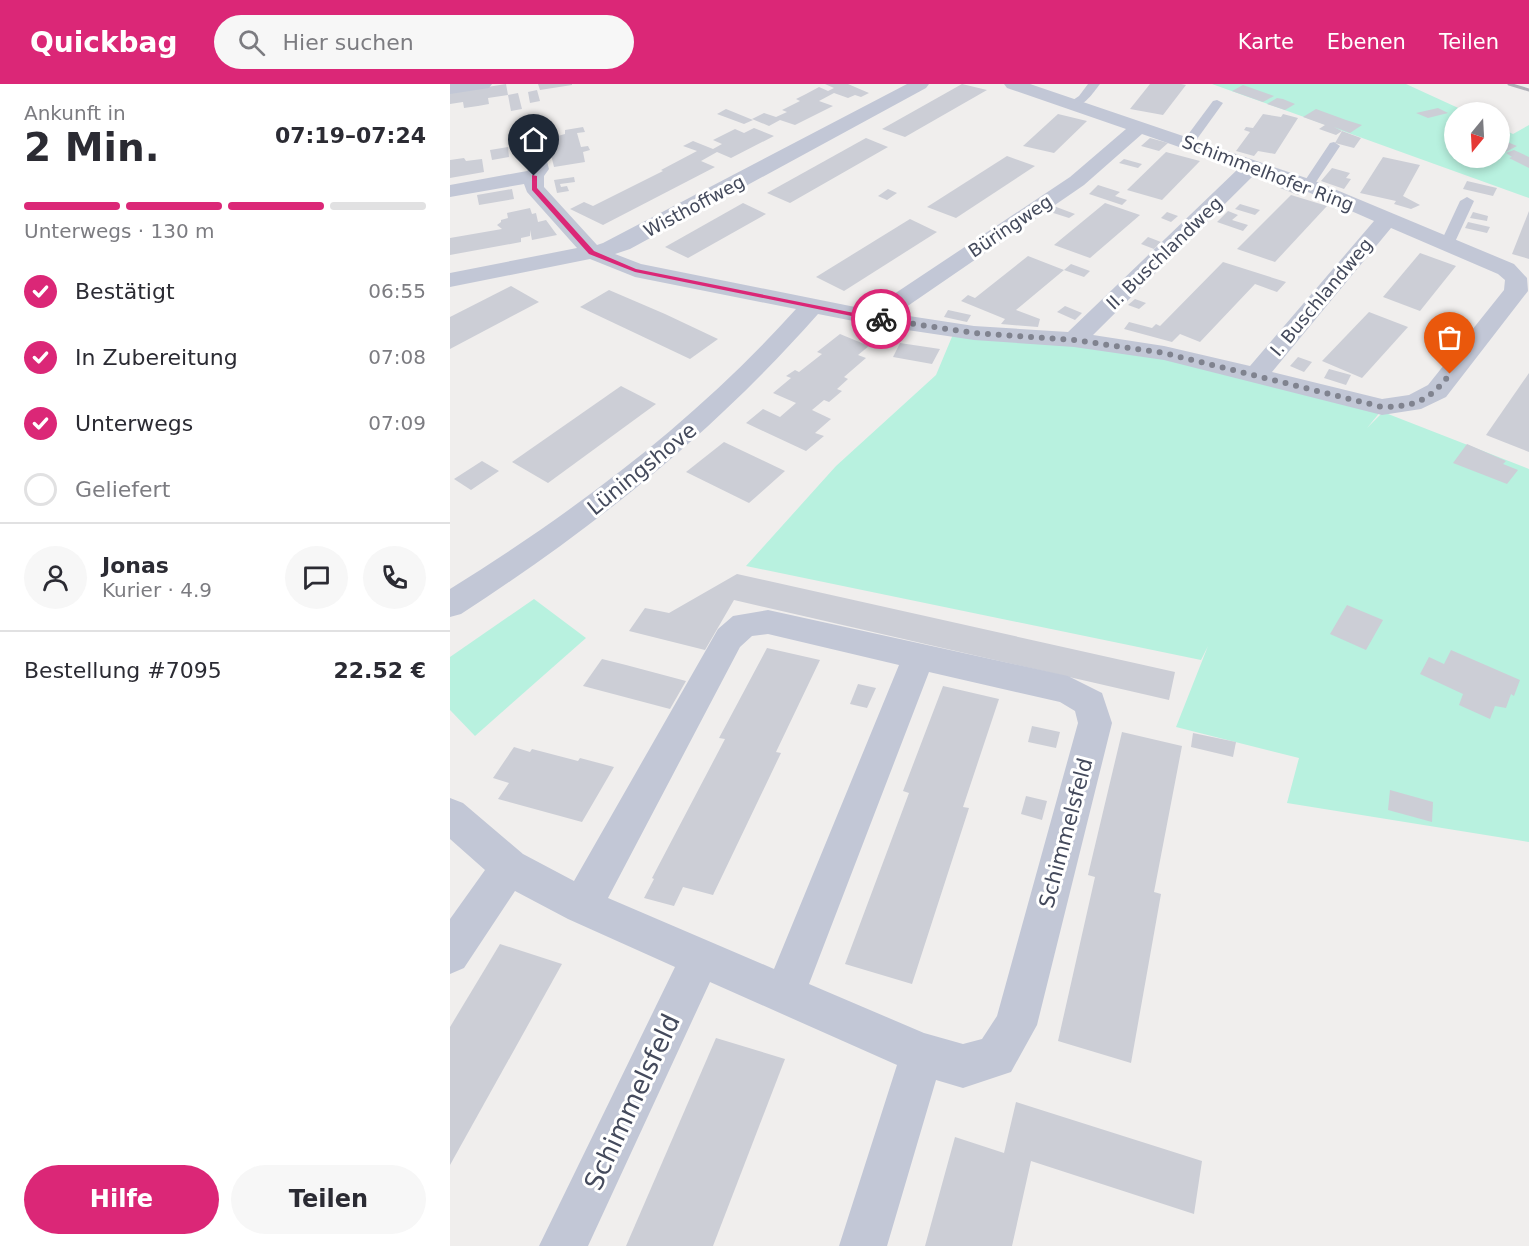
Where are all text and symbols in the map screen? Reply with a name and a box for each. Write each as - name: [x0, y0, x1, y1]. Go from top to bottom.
- search box: [214, 15, 634, 69]
- text: Quickbag: [30, 26, 178, 59]
- icon: search: [235, 26, 268, 59]
- text: Hier suchen: [283, 30, 414, 55]
- text: Karte: [1238, 30, 1294, 54]
- text: Ebenen: [1327, 30, 1406, 54]
- text: Teilen: [1439, 30, 1499, 54]
- text: Ankunft in: [24, 101, 126, 125]
- north arrow: [1444, 102, 1510, 168]
- map controls: [1444, 102, 1510, 168]
- pin: [508, 114, 559, 176]
- text: 07:19–07:24: [275, 123, 426, 148]
- icon: home: [517, 123, 550, 156]
- text: 2 Min.: [24, 125, 159, 170]
- street label: Schimmelhofer Ring: [1179, 131, 1357, 215]
- street label: Wisthoffweg: [640, 171, 748, 241]
- street label: Büringweg: [964, 190, 1056, 262]
- street label: II. Buschlandweg: [1102, 192, 1226, 314]
- text: Unterwegs · 130 m: [24, 219, 215, 243]
- street label: I. Buschlandweg: [1266, 234, 1376, 360]
- icon: check: [24, 275, 57, 308]
- text: Bestätigt: [75, 279, 175, 304]
- text: 06:55: [368, 279, 426, 303]
- courier: [851, 289, 911, 349]
- icon: bike: [865, 303, 898, 336]
- pin: [1424, 312, 1475, 374]
- icon: bag: [1433, 321, 1466, 354]
- icon: check: [24, 341, 57, 374]
- text: In Zubereitung: [75, 345, 238, 370]
- text: 07:08: [368, 345, 426, 369]
- icon: check: [24, 407, 57, 440]
- text: Unterwegs: [75, 411, 193, 436]
- text: 07:09: [368, 411, 426, 435]
- street label: Lüningshove: [583, 418, 701, 520]
- text: Geliefert: [75, 477, 170, 502]
- button: person: [24, 546, 87, 609]
- button: chat: [285, 546, 348, 609]
- button: phone: [363, 546, 426, 609]
- text: Jonas: [102, 553, 169, 578]
- text: Kurier · 4.9: [102, 578, 212, 602]
- text: Bestellung #7095: [24, 658, 222, 683]
- text: 22.52 €: [333, 658, 426, 683]
- street label: Schimmelsfeld: [1034, 755, 1098, 911]
- street label: Schimmelsfeld: [578, 1009, 686, 1195]
- button: Hilfe: [24, 1165, 219, 1234]
- button: Teilen: [231, 1165, 426, 1234]

